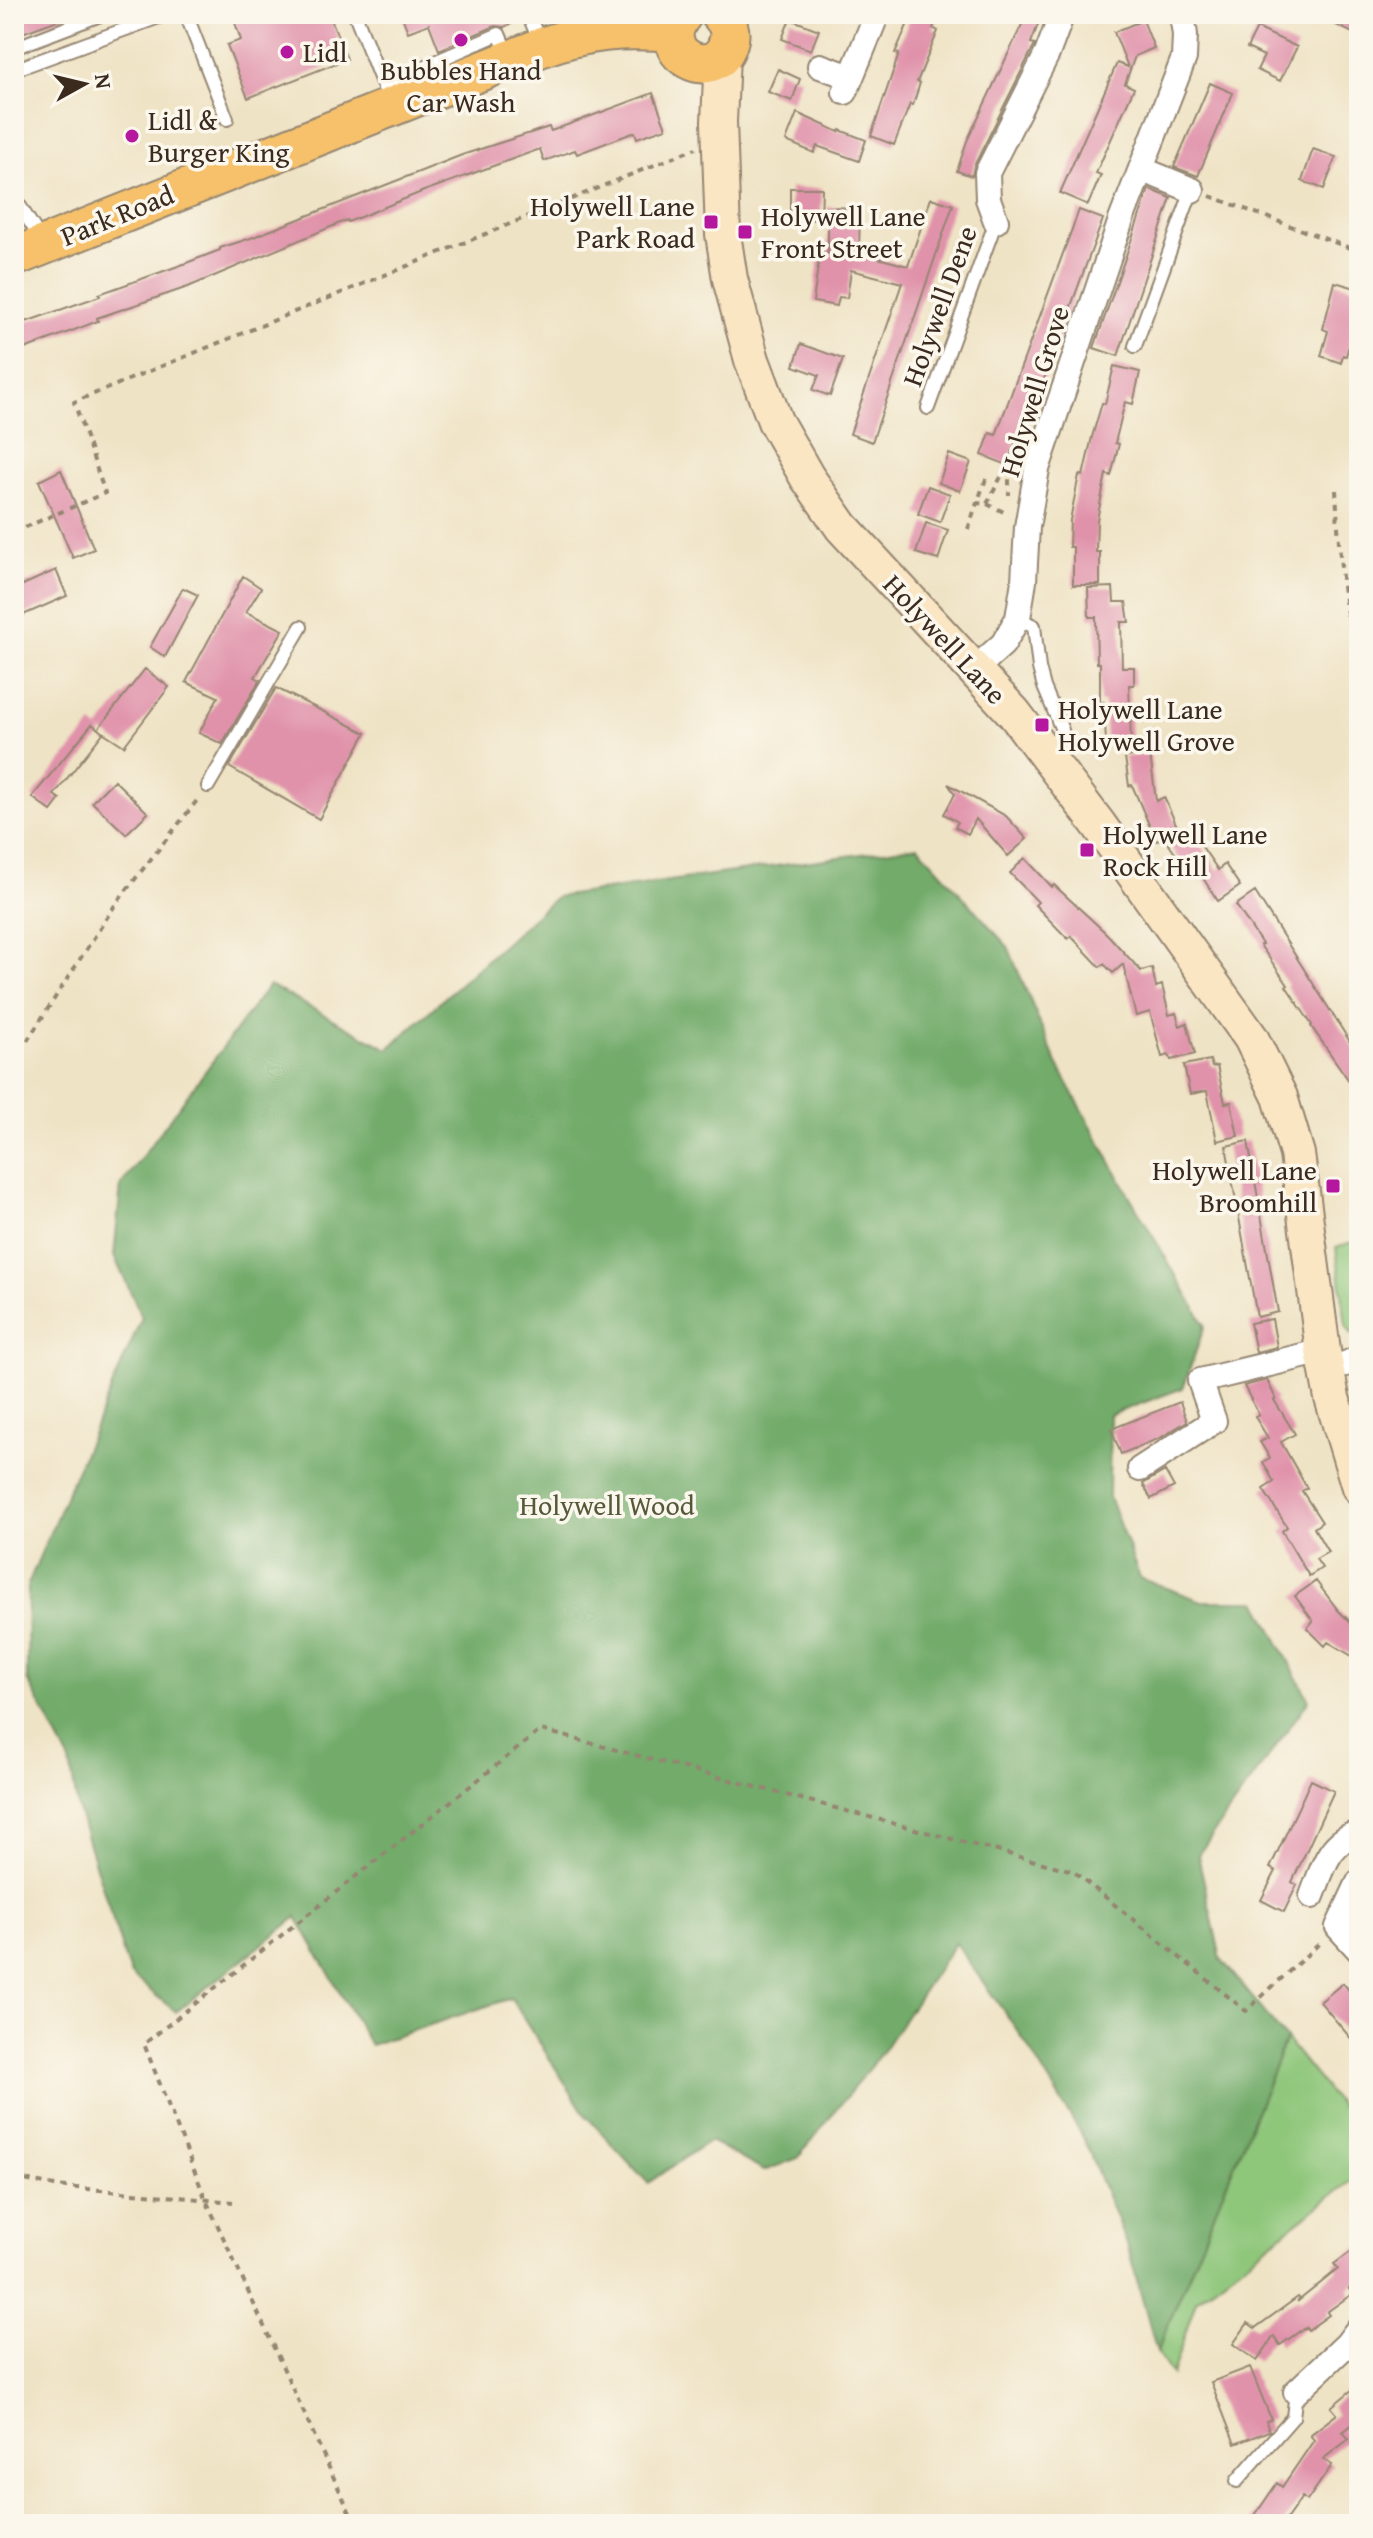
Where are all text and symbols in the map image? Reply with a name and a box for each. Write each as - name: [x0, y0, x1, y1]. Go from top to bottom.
- place label: Lidl: [303, 31, 347, 72]
- marker: Bubbles Hand Car Wash: [452, 31, 470, 49]
- marker: Lidl: [278, 43, 296, 61]
- north arrow: [44, 44, 124, 124]
- place label: Bubbles Hand Car Wash: [381, 49, 541, 122]
- text: N: [87, 72, 121, 91]
- place label: Lidl & Burger King: [148, 99, 289, 172]
- marker: Lidl & Burger King: [123, 127, 141, 145]
- street label: Park Road: [54, 173, 180, 256]
- place label: Holywell Lane Park Road: [530, 185, 695, 258]
- place label: Holywell Lane Front Street: [761, 195, 926, 268]
- marker: Holywell Lane Park Road: [702, 213, 720, 231]
- street label: Holywell Dene: [891, 220, 987, 392]
- marker: Holywell Lane Front Street: [736, 223, 754, 241]
- street label: Holywell Grove: [988, 300, 1079, 481]
- street label: Holywell Lane: [874, 564, 1017, 713]
- place label: Holywell Lane Holywell Grove: [1058, 688, 1235, 761]
- marker: Holywell Lane Holywell Grove: [1033, 716, 1051, 734]
- place label: Holywell Lane Rock Hill: [1103, 813, 1268, 886]
- marker: Holywell Lane Rock Hill: [1078, 841, 1096, 859]
- place label: Holywell Lane Broomhill: [1152, 1149, 1317, 1222]
- marker: Holywell Lane Broomhill: [1324, 1177, 1342, 1195]
- park label: Holywell Wood: [519, 1484, 695, 1525]

